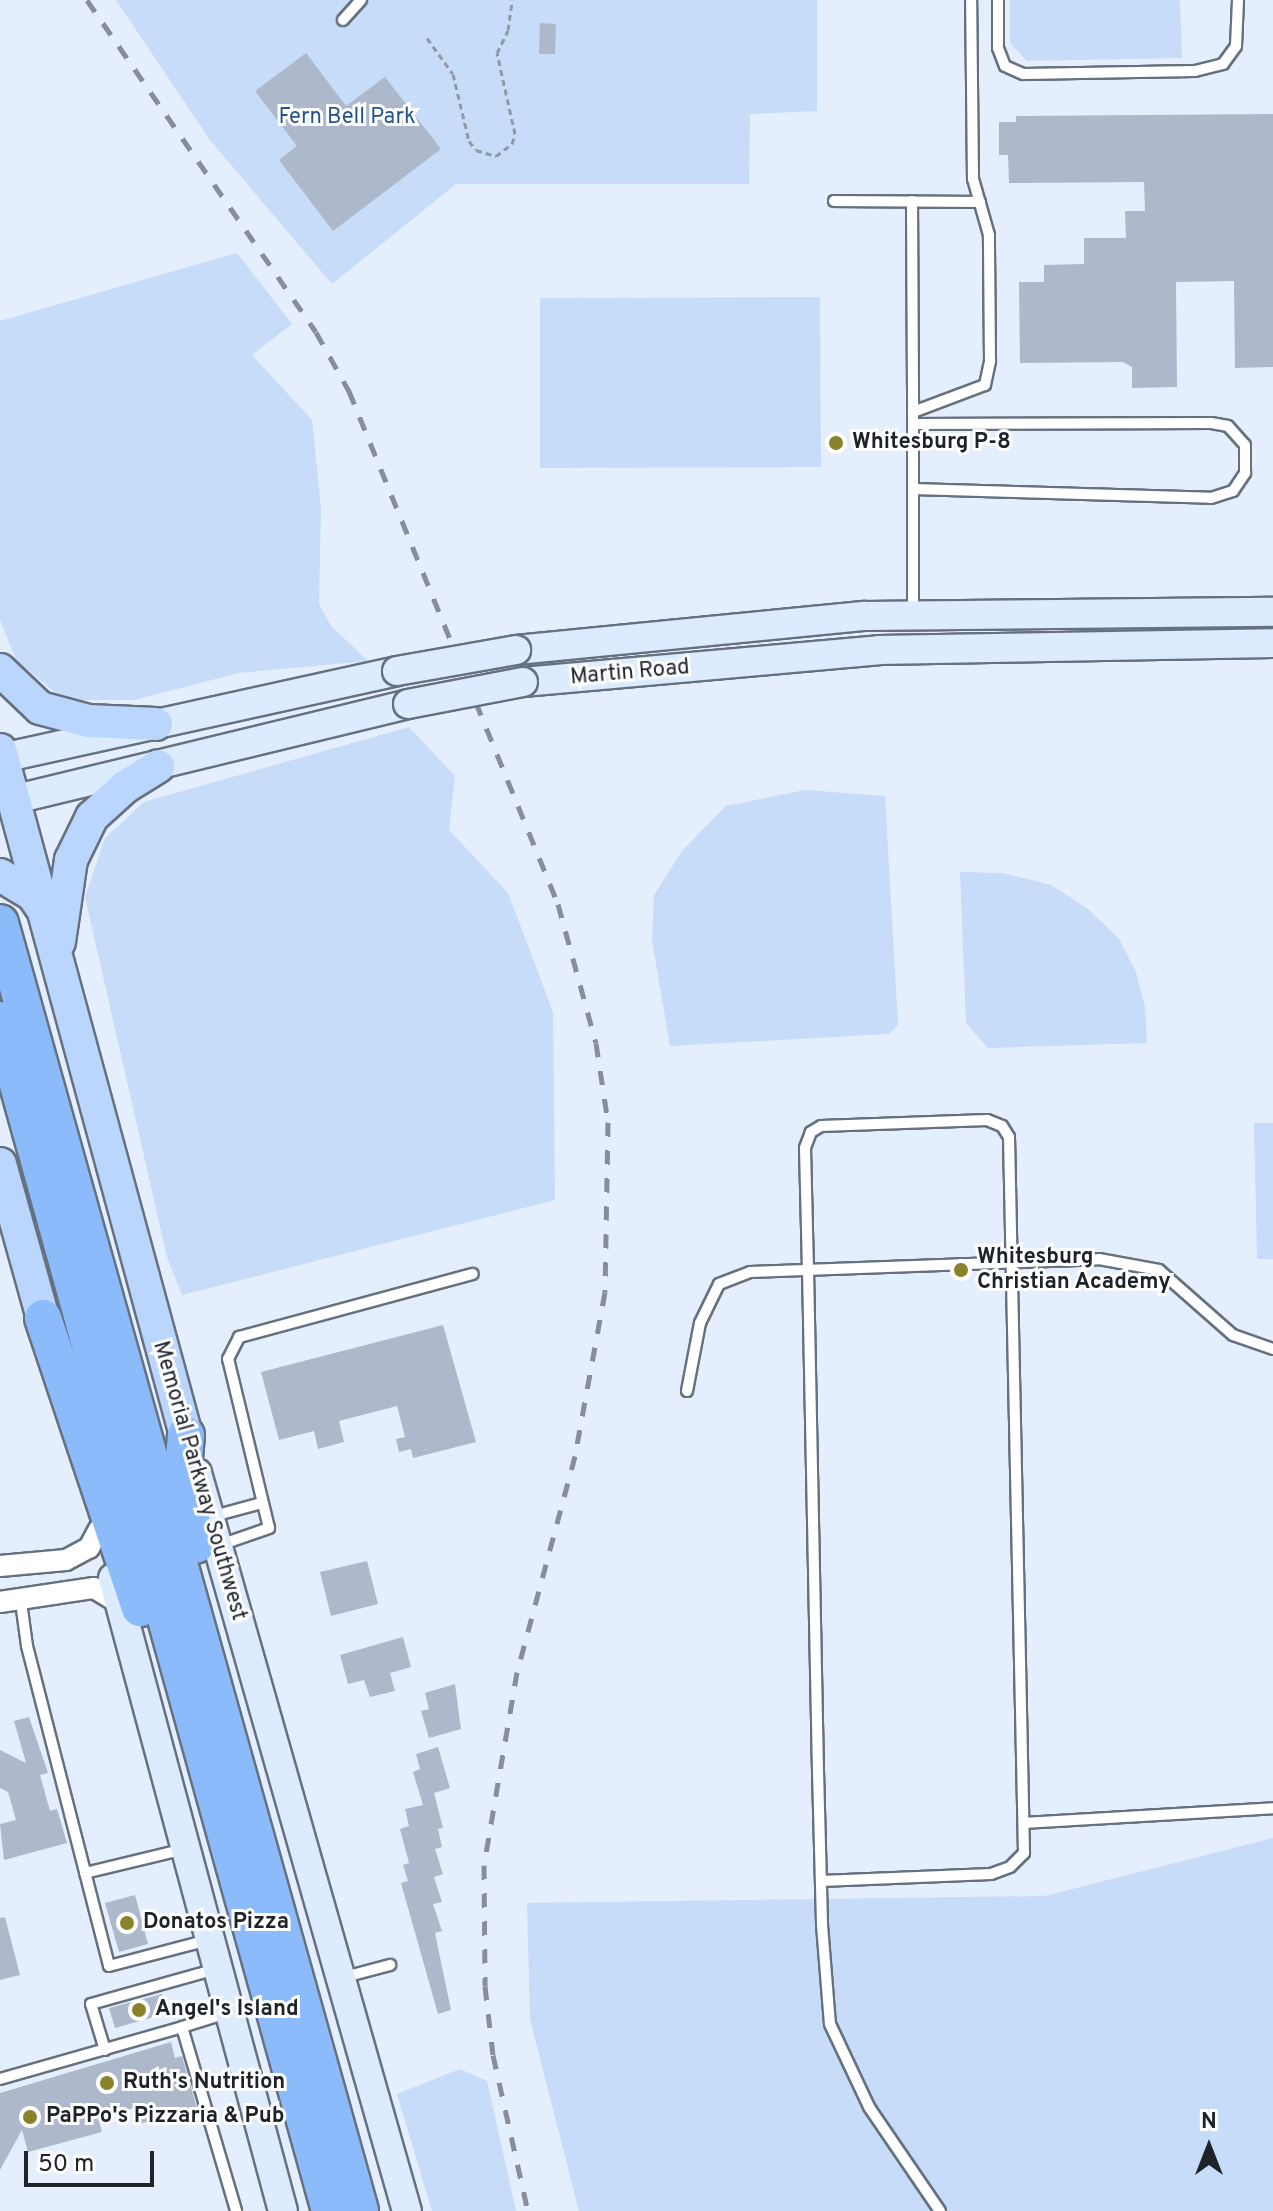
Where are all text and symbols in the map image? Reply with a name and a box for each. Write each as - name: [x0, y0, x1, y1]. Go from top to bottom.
- park label: Fern Bell Park: [278, 105, 416, 131]
- place label: Whitesburg P-8: [852, 430, 1011, 456]
- marker: Whitesburg P-8: [827, 434, 845, 452]
- street label: Martin Road: [569, 655, 691, 691]
- place label: Whitesburg Christian Academy: [977, 1244, 1172, 1296]
- marker: Whitesburg Christian Academy: [952, 1261, 970, 1279]
- street label: Memorial Parkway Southwest: [146, 1338, 252, 1624]
- place label: Donatos Pizza: [143, 1910, 289, 1936]
- marker: Donatos Pizza: [118, 1914, 136, 1932]
- place label: Angel's Island: [155, 1997, 299, 2023]
- marker: Angel's Island: [130, 2001, 148, 2019]
- place label: Ruth's Nutrition: [123, 2070, 285, 2096]
- marker: Ruth's Nutrition: [98, 2074, 116, 2092]
- place label: PaPPo's Pizzaria & Pub: [46, 2104, 284, 2130]
- north arrow: [1169, 2107, 1249, 2187]
- marker: PaPPo's Pizzaria & Pub: [21, 2108, 39, 2126]
- text: N: [1201, 2109, 1217, 2136]
- scale bar: [28, 2135, 158, 2185]
- text: 50 m: [38, 2150, 94, 2180]

